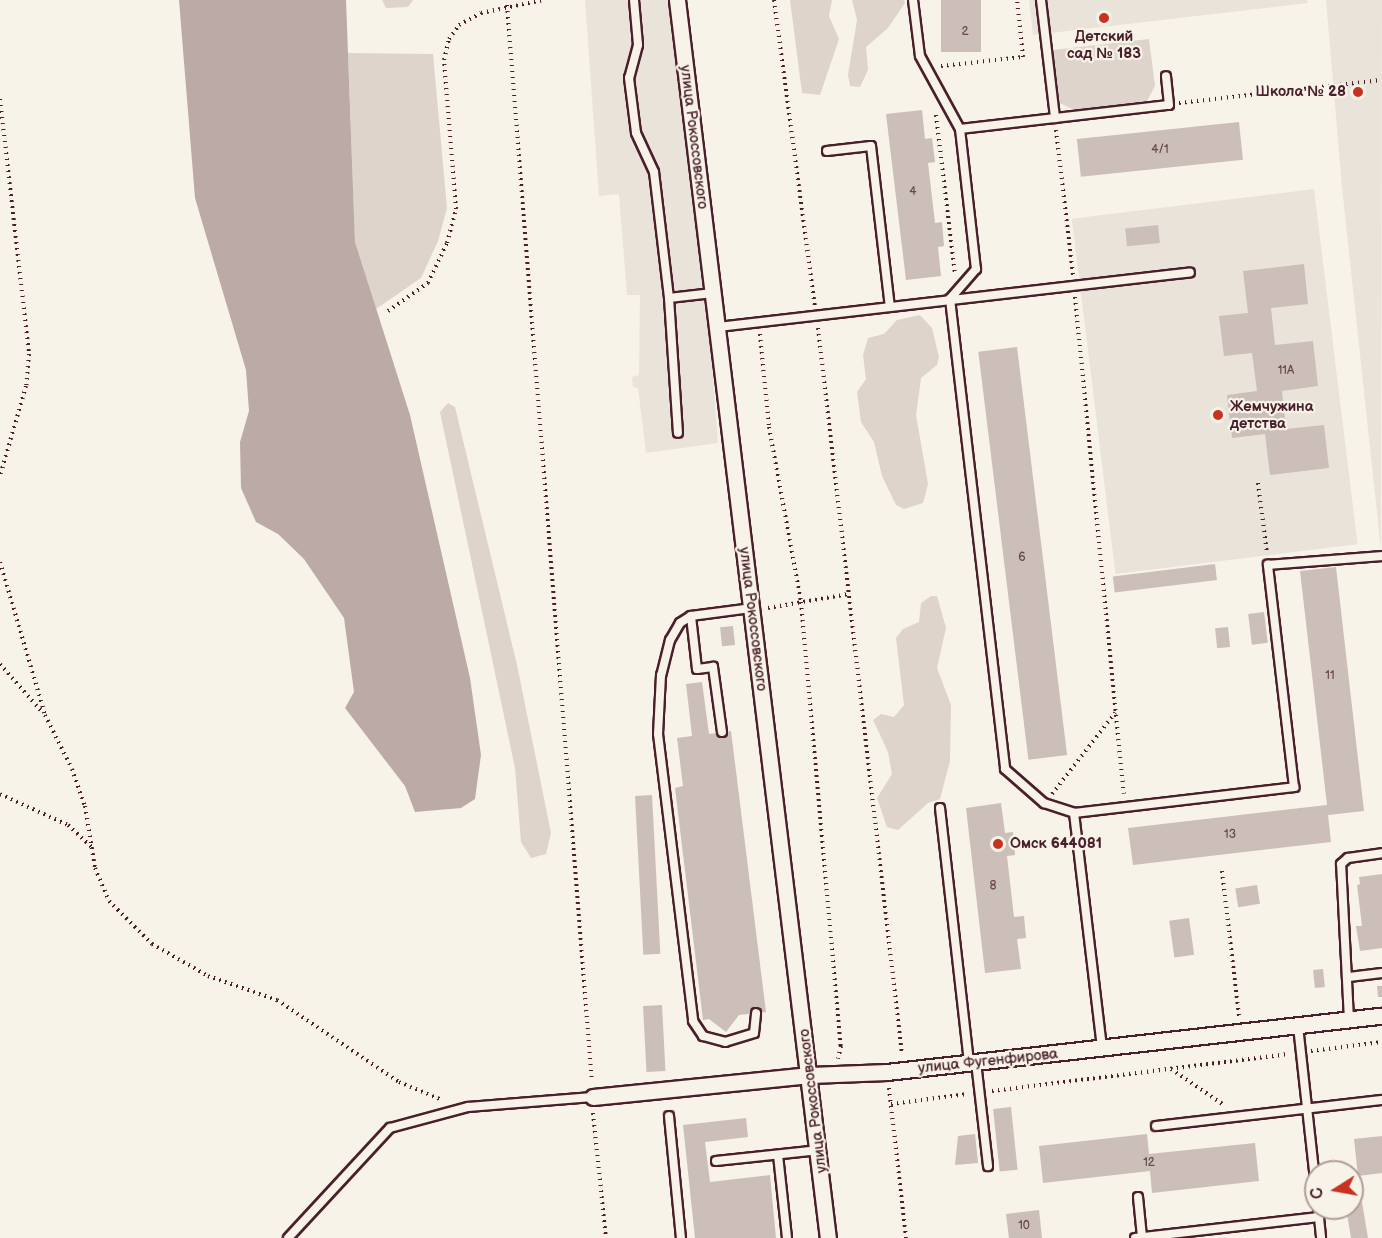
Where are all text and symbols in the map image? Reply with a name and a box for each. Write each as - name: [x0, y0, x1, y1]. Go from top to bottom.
- marker: Детский сад № 183: [1097, 11, 1111, 25]
- house number: 2: [961, 25, 969, 39]
- place label: Детский сад № 183: [1067, 27, 1141, 62]
- street label: улица Рокоссовского: [676, 64, 712, 210]
- place label: Школа № 28: [1255, 83, 1346, 101]
- marker: Школа № 28: [1351, 85, 1365, 99]
- house number: 4/1: [1151, 143, 1169, 157]
- house number: 4: [909, 185, 917, 199]
- house number: 11А: [1278, 364, 1294, 378]
- place label: Жемчужина детства: [1230, 397, 1313, 432]
- marker: Жемчужина детства: [1211, 408, 1225, 422]
- street label: улица Рокоссовского: [735, 546, 771, 692]
- house number: 6: [1018, 551, 1026, 565]
- house number: 11: [1325, 669, 1335, 683]
- house number: 13: [1224, 828, 1236, 842]
- place label: Омск 644081: [1010, 835, 1102, 853]
- marker: Омск 644081: [991, 837, 1005, 851]
- house number: 8: [990, 879, 996, 893]
- street label: улица Рокоссовского: [795, 1028, 831, 1174]
- street label: улица Фугенфирова: [917, 1045, 1059, 1077]
- house number: 12: [1143, 1156, 1155, 1170]
- north arrow: [1304, 1160, 1364, 1220]
- text: С: [1307, 1186, 1328, 1200]
- house number: 10: [1018, 1219, 1030, 1233]

